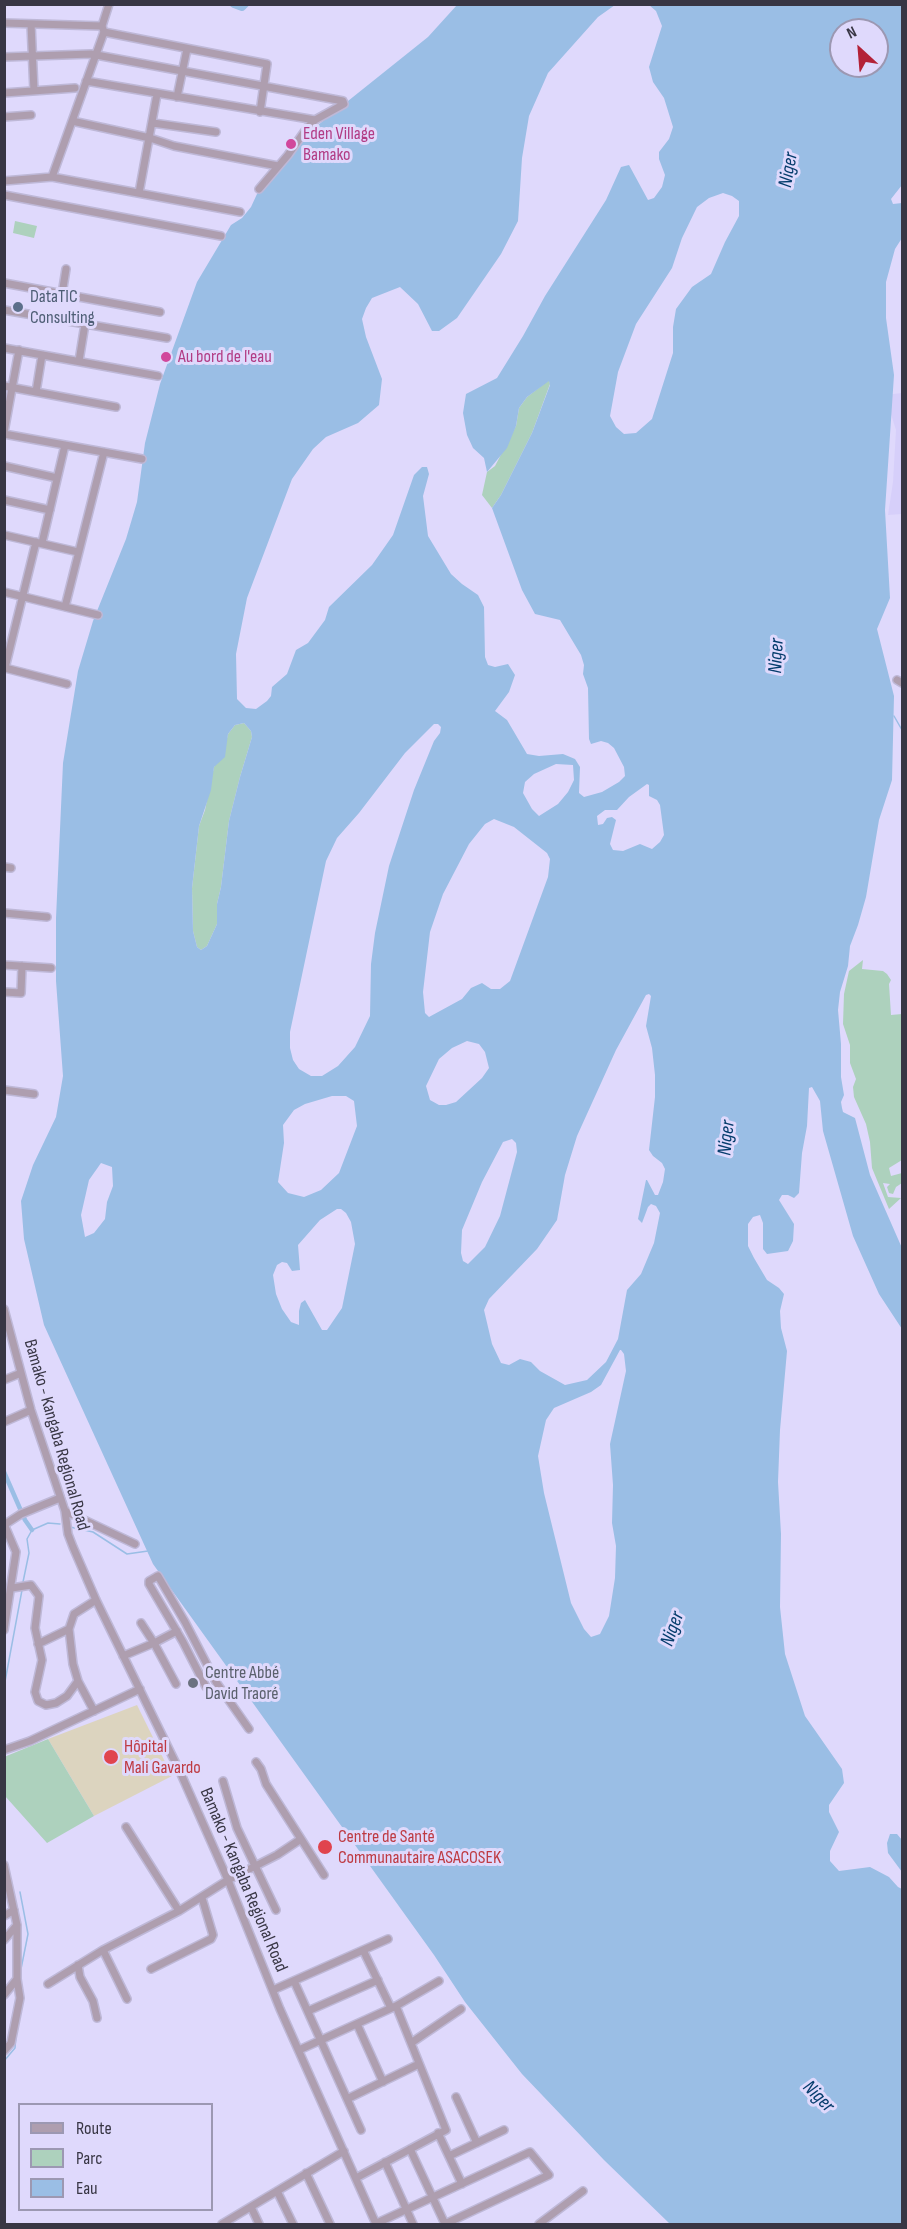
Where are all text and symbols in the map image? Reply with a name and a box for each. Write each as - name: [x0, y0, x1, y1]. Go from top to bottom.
- north arrow: [829, 18, 889, 78]
- text: N: [844, 23, 860, 44]
- place label: Eden Village Bamako: [303, 123, 375, 166]
- marker: Eden Village Bamako: [284, 137, 298, 151]
- water label: Niger: [774, 151, 804, 189]
- place label: DataTIC Consulting: [30, 286, 95, 328]
- marker: DataTIC Consulting: [11, 300, 25, 314]
- place label: Au bord de l'eau: [178, 346, 272, 368]
- marker: Au bord de l'eau: [159, 350, 173, 364]
- water label: Niger: [764, 638, 790, 674]
- water label: Niger: [713, 1119, 741, 1157]
- street label: Bamako - Kangaba Regional Road: [18, 1337, 94, 1533]
- water label: Niger: [656, 1608, 690, 1650]
- place label: Centre Abbé David Traoré: [205, 1662, 279, 1704]
- marker: Centre Abbé David Traoré: [186, 1676, 200, 1690]
- place label: Hôpital Mali Gavardo: [124, 1736, 201, 1778]
- marker: Hôpital Mali Gavardo: [102, 1748, 120, 1766]
- street label: Bamako - Kangaba Regional Road: [194, 1785, 292, 1975]
- place label: Centre de Santé Communautaire ASACOSEK: [338, 1826, 501, 1868]
- marker: Centre de Santé Communautaire ASACOSEK: [316, 1838, 334, 1856]
- water label: Niger: [797, 2076, 839, 2118]
- legend: [18, 2103, 213, 2211]
- text: Route: [76, 2118, 112, 2139]
- text: Parc: [76, 2148, 102, 2169]
- text: Eau: [76, 2178, 98, 2199]

